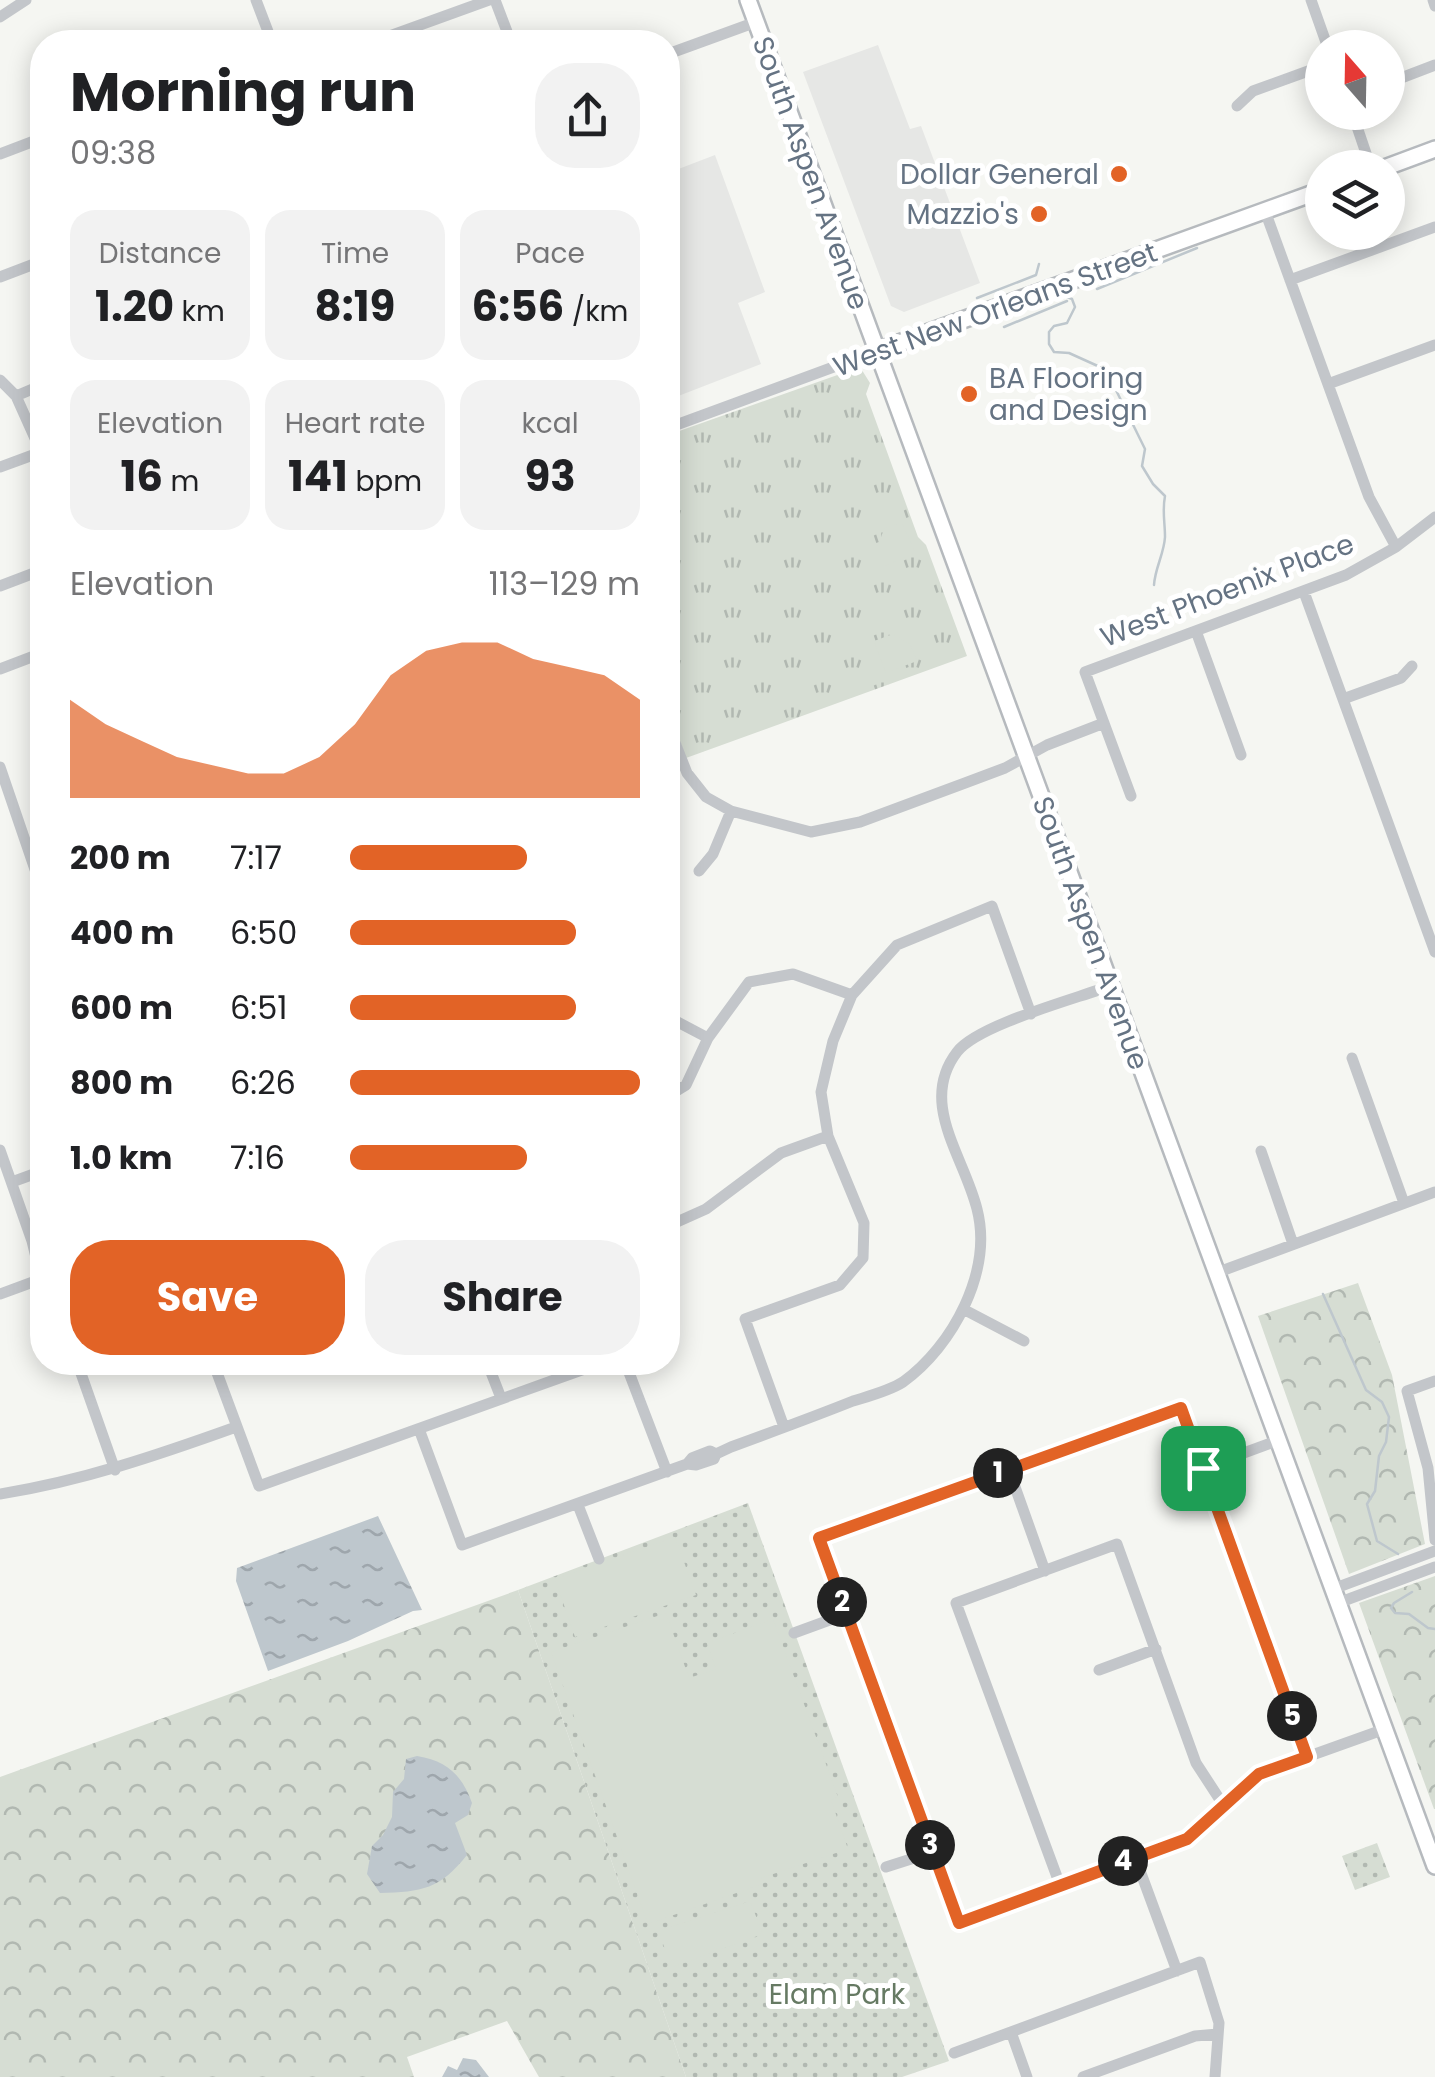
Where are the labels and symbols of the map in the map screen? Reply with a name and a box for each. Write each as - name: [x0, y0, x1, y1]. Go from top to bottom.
- north arrow: [1305, 30, 1405, 130]
- street label: South Aspen Avenue: [743, 31, 878, 315]
- place label: Dollar General: [900, 155, 1099, 194]
- marker: Dollar General: [1108, 163, 1130, 185]
- place label: Mazzio's: [907, 195, 1019, 234]
- marker: Mazzio's: [1028, 203, 1050, 225]
- street label: West New Orleans Street: [828, 233, 1163, 386]
- place label: BA Flooring and Design: [989, 359, 1148, 430]
- marker: BA Flooring and Design: [958, 383, 980, 405]
- street label: West Phoenix Place: [1095, 524, 1359, 657]
- street label: South Aspen Avenue: [1023, 791, 1158, 1075]
- pin: [1161, 1426, 1246, 1511]
- pin: 1: [973, 1448, 1023, 1498]
- pin: 2: [817, 1577, 867, 1627]
- pin: 5: [1267, 1691, 1317, 1741]
- pin: 3: [905, 1820, 955, 1870]
- pin: 4: [1098, 1836, 1148, 1886]
- park label: Elam Park: [769, 1975, 906, 2014]

